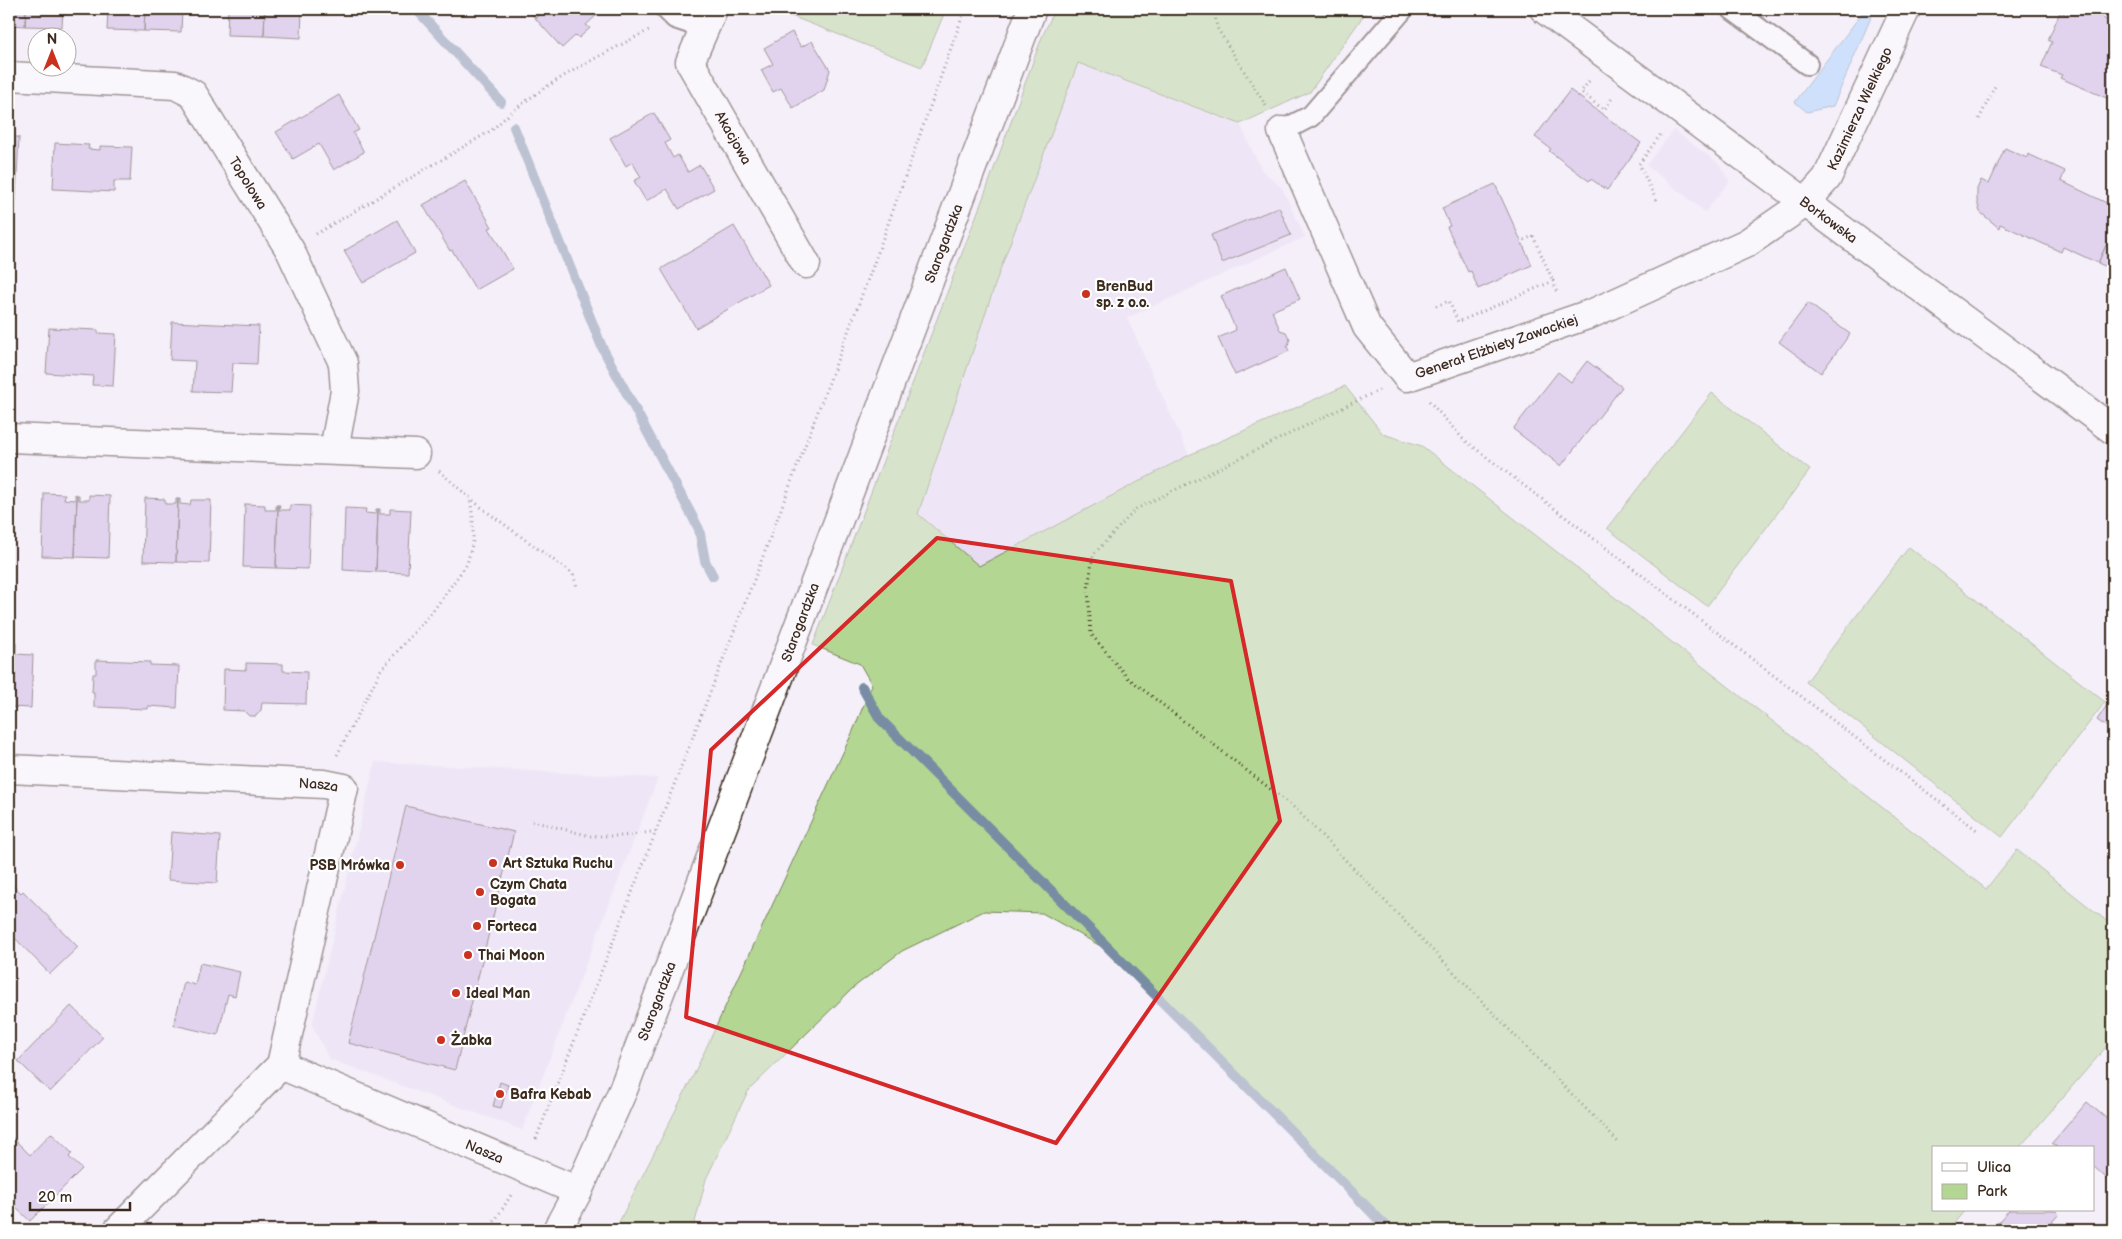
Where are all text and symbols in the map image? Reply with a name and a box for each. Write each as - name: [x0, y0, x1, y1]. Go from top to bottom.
- north arrow: [28, 28, 78, 78]
- text: N: [47, 31, 57, 48]
- street label: Kazimierza Wielkiego: [1824, 44, 1896, 173]
- street label: Akacjowa: [711, 108, 755, 168]
- street label: Topolowa: [225, 154, 271, 213]
- street label: Borkowska: [1796, 193, 1861, 247]
- street label: Starogardzka: [921, 202, 966, 286]
- place label: BrenBud sp. z o.o.: [1096, 278, 1153, 311]
- marker: BrenBud sp. z o.o.: [1080, 288, 1092, 300]
- street label: Generał Elżbiety Zawackiej: [1413, 311, 1580, 383]
- street label: Starogardzka: [778, 580, 823, 664]
- street label: Nasza: [298, 775, 340, 796]
- place label: Art Sztuka Ruchu: [502, 855, 613, 872]
- place label: PSB Mrówka: [310, 857, 390, 874]
- marker: Art Sztuka Ruchu: [487, 857, 499, 869]
- marker: PSB Mrówka: [394, 859, 406, 871]
- place label: Czym Chata Bogata: [490, 876, 567, 909]
- marker: Czym Chata Bogata: [474, 886, 486, 898]
- place label: Forteca: [487, 918, 537, 935]
- marker: Forteca: [471, 920, 483, 932]
- place label: Thai Moon: [478, 947, 545, 964]
- marker: Thai Moon: [462, 949, 474, 961]
- street label: Starogardzka: [634, 959, 680, 1043]
- place label: Ideal Man: [466, 985, 530, 1002]
- marker: Ideal Man: [450, 987, 462, 999]
- place label: Żabka: [451, 1030, 492, 1049]
- marker: Żabka: [435, 1034, 447, 1046]
- place label: Bafra Kebab: [510, 1086, 592, 1103]
- marker: Bafra Kebab: [494, 1088, 506, 1100]
- street label: Nasza: [463, 1136, 506, 1167]
- legend: [1932, 1146, 2094, 1212]
- text: Ulica: [1977, 1158, 2011, 1177]
- scale bar: [30, 1179, 130, 1211]
- text: Park: [1977, 1182, 2008, 1201]
- text: 20 m: [38, 1188, 72, 1207]

